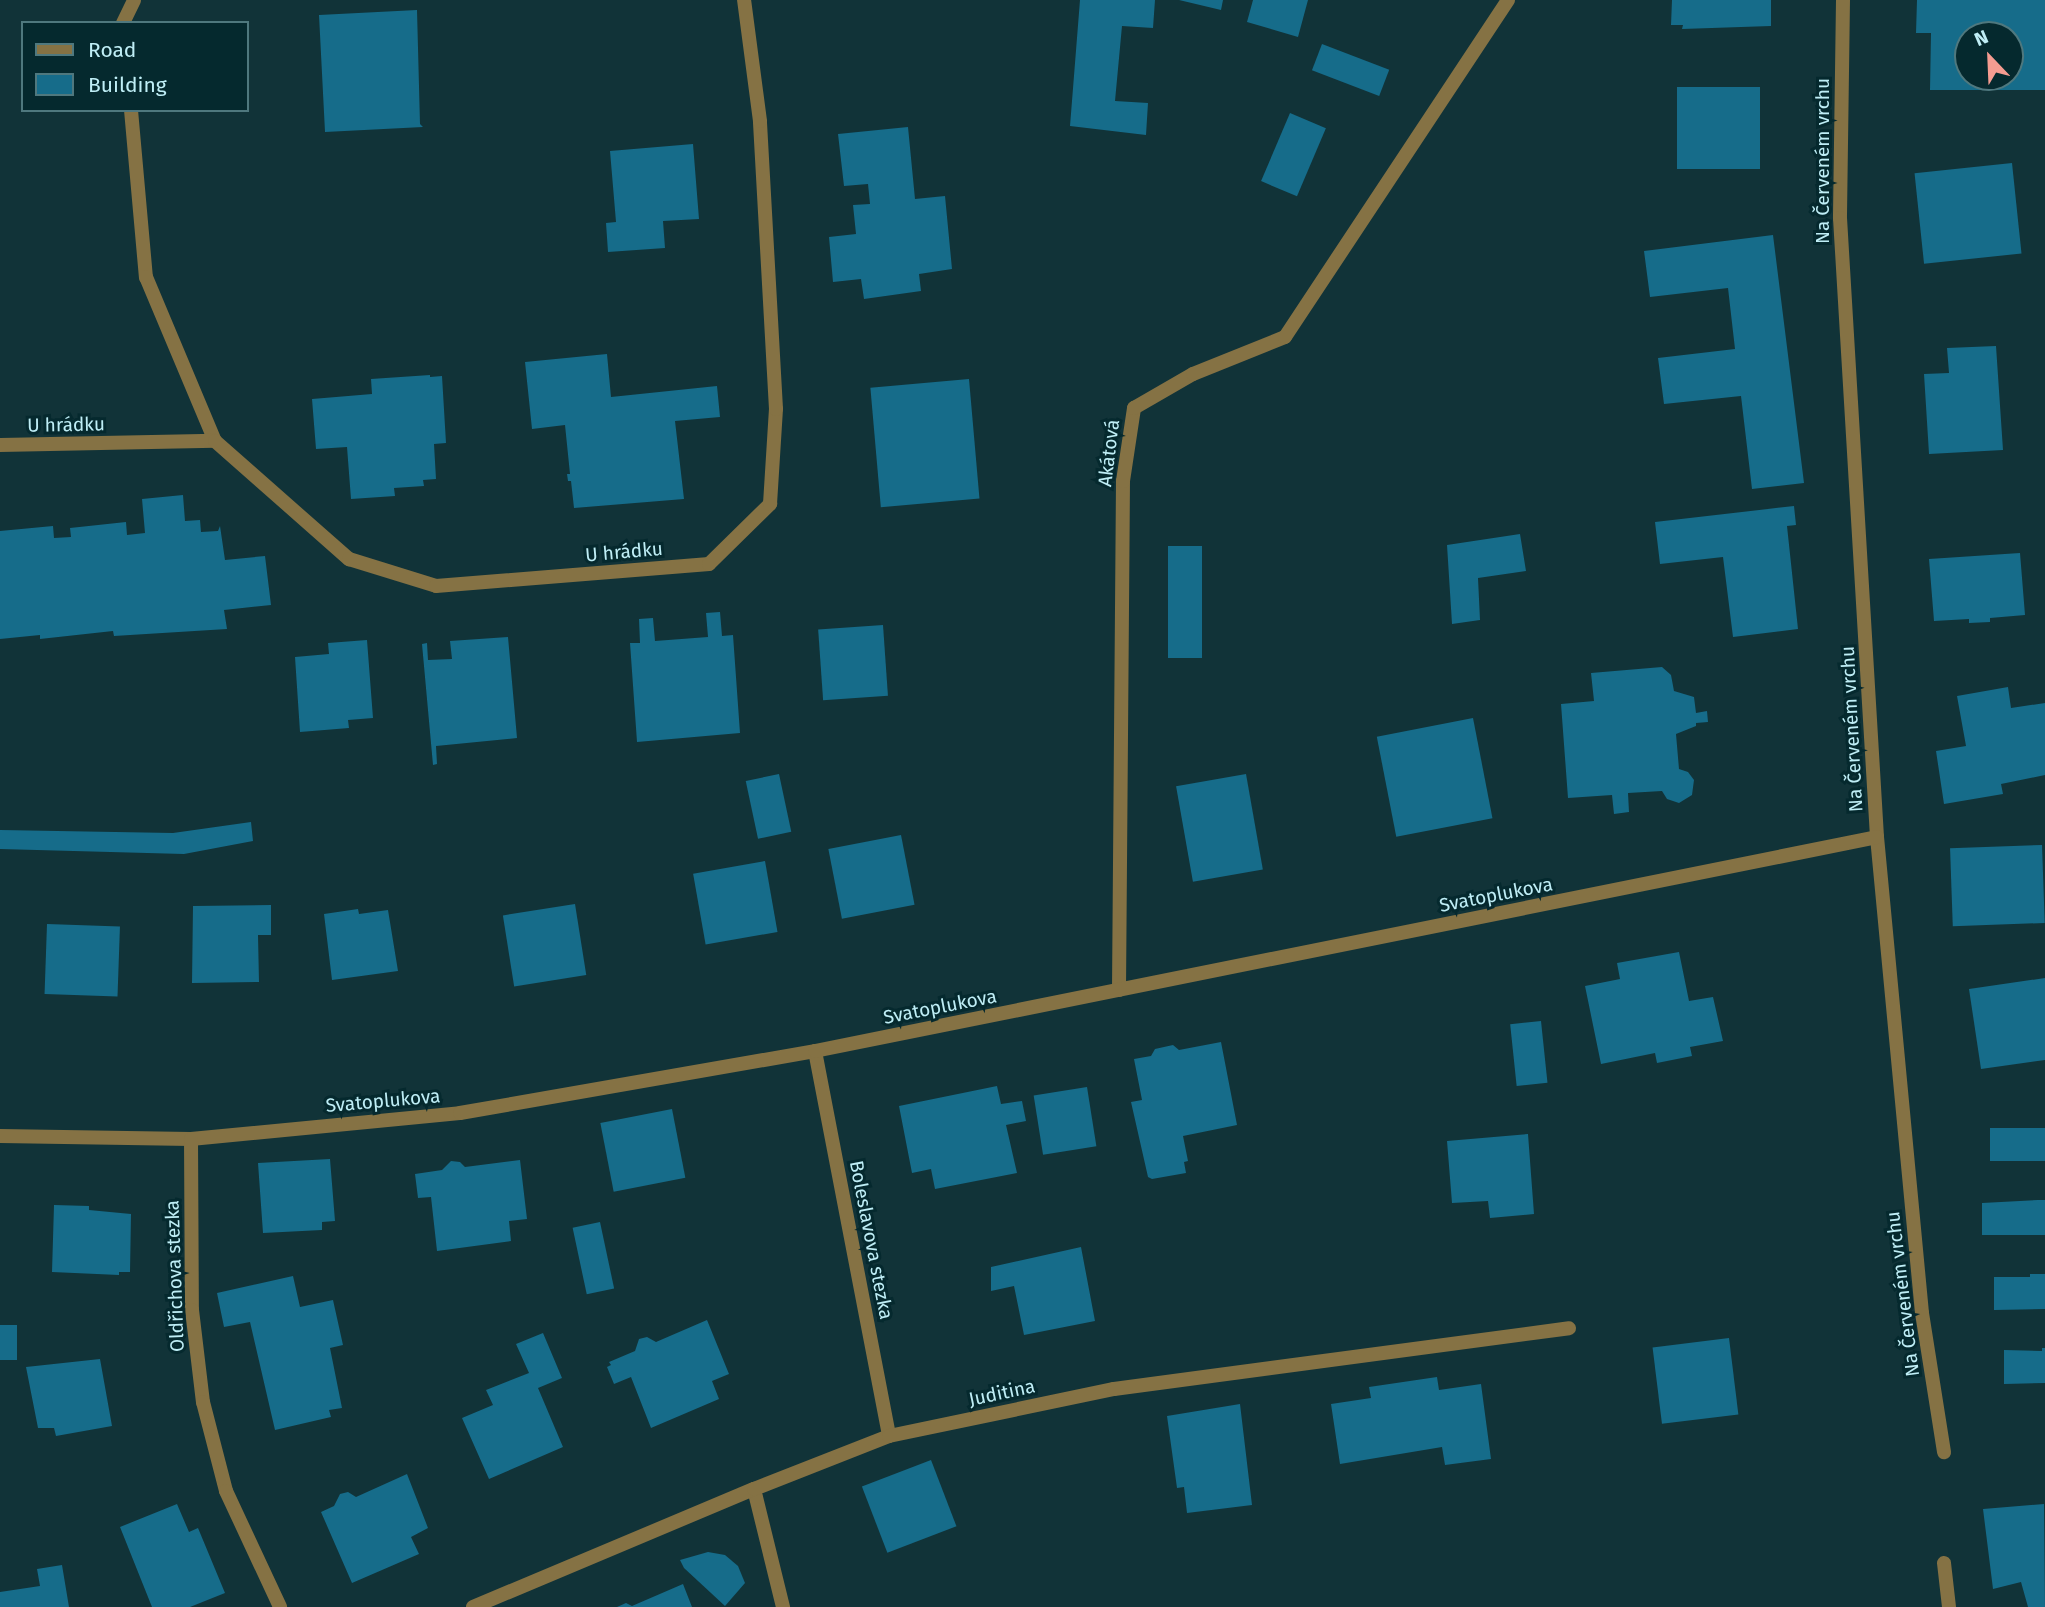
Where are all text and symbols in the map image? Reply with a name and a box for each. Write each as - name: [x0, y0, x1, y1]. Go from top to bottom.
- legend: [21, 21, 248, 112]
- north arrow: [1954, 21, 2024, 91]
- text: N: [1971, 25, 1992, 51]
- text: Road: [88, 37, 136, 63]
- text: Building: [88, 72, 167, 98]
- street label: Na Červeném vrchu: [1812, 78, 1834, 244]
- street label: U hrádku: [27, 413, 105, 437]
- street label: Akátová: [1094, 418, 1124, 488]
- street label: U hrádku: [584, 537, 664, 567]
- street label: Na Červeném vrchu: [1836, 645, 1868, 813]
- street label: Svatoplukova: [1437, 873, 1555, 917]
- street label: Svatoplukova: [881, 985, 999, 1029]
- street label: Svatoplukova: [325, 1085, 441, 1117]
- street label: Boleslavova stezka: [844, 1159, 898, 1321]
- street label: Oldřichova stezka: [161, 1200, 189, 1352]
- street label: Na Červeném vrchu: [1882, 1210, 1924, 1378]
- street label: Juditina: [967, 1375, 1037, 1411]

